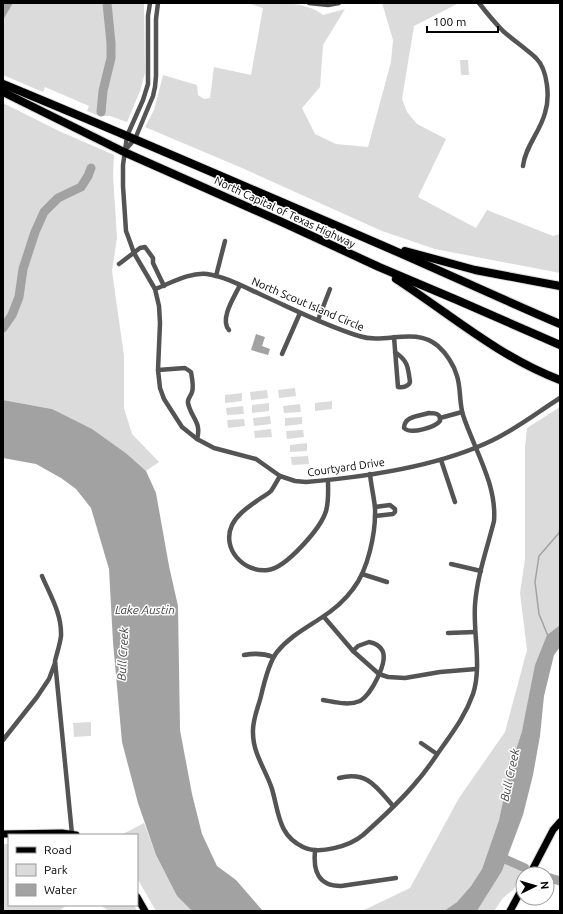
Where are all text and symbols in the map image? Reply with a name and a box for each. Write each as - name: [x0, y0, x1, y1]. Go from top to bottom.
- scale bar: [427, 8, 498, 34]
- text: 100 m: [433, 15, 466, 28]
- street label: North Capital of Texas Highway: [213, 174, 358, 250]
- street label: North Scout Island Circle: [250, 275, 366, 333]
- street label: Courtyard Drive: [307, 456, 385, 478]
- water label: Lake Austin: [115, 603, 175, 616]
- water label: Bull Creek: [115, 626, 130, 681]
- water label: Bull Creek: [498, 746, 522, 803]
- legend: [8, 834, 138, 906]
- text: Road: [44, 843, 72, 856]
- text: Park: [44, 863, 68, 876]
- north arrow: [515, 866, 555, 906]
- text: N: [539, 881, 551, 890]
- text: Water: [44, 883, 77, 896]

